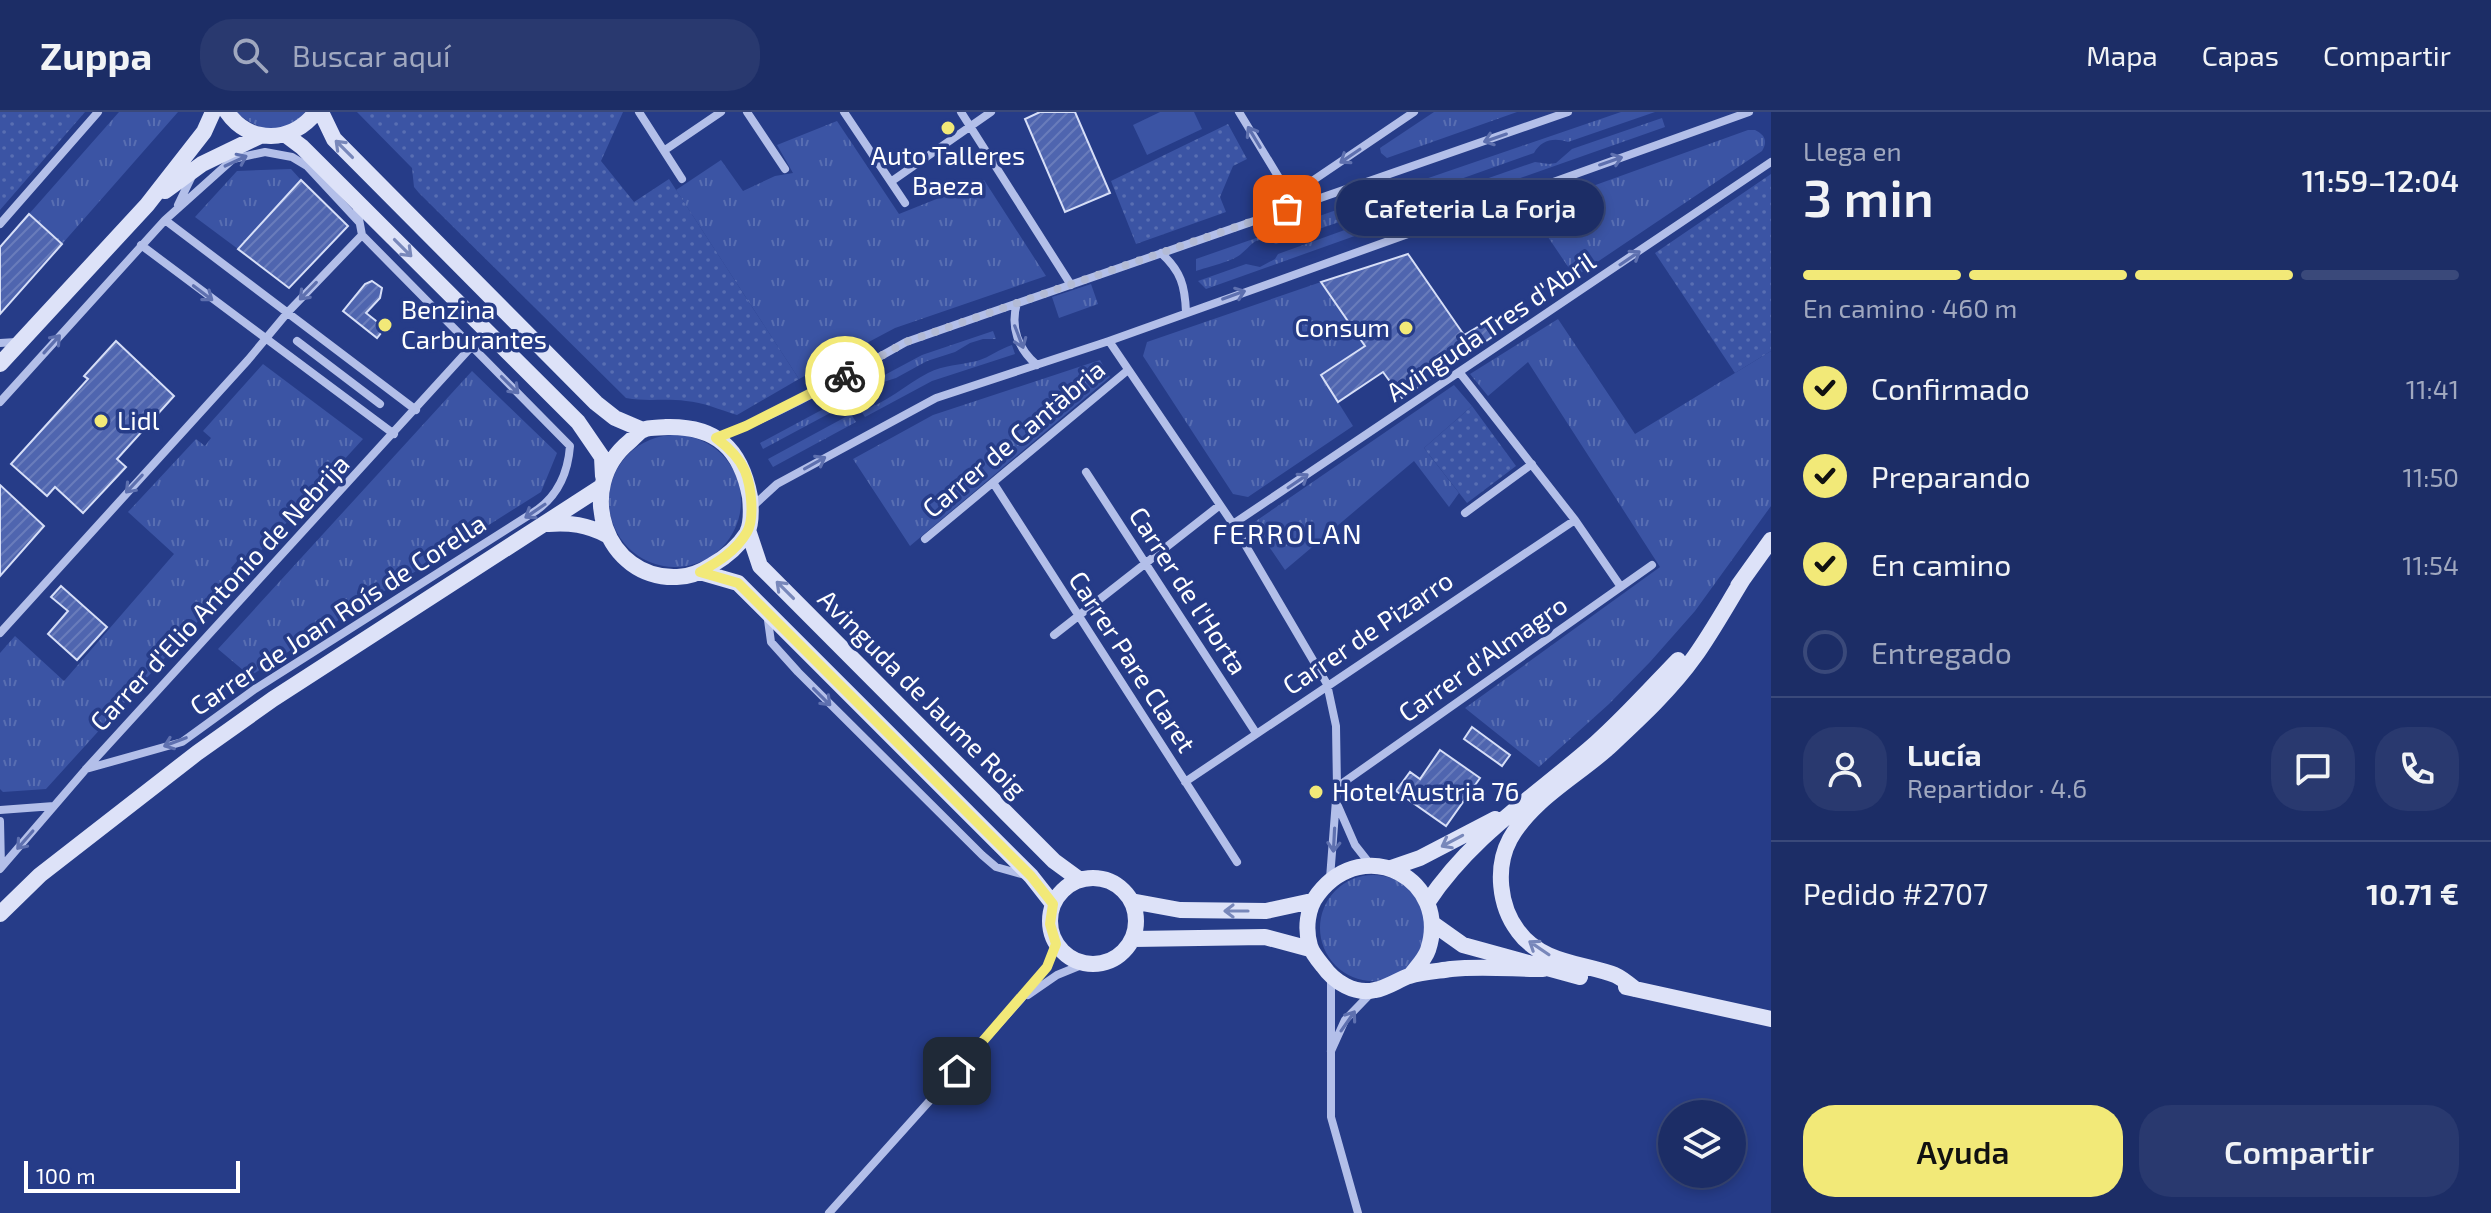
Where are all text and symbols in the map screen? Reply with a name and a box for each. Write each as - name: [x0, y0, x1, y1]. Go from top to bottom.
- search box: [200, 19, 760, 91]
- text: Zuppa: [40, 32, 152, 78]
- icon: search: [228, 33, 272, 77]
- text: Buscar aquí: [292, 37, 450, 73]
- text: Mapa: [2086, 38, 2158, 72]
- text: Capas: [2202, 38, 2279, 72]
- text: Compartir: [2323, 38, 2451, 72]
- marker: Auto Talleres Baeza: [939, 119, 957, 137]
- one-way arrow: [1246, 126, 1262, 149]
- one-way arrow: [1483, 131, 1508, 146]
- text: Llega en: [1803, 135, 1902, 166]
- place label: Auto Talleres Baeza: [871, 139, 1025, 200]
- one-way arrow: [335, 140, 354, 159]
- one-way arrow: [1339, 147, 1361, 164]
- one-way arrow: [223, 152, 247, 167]
- one-way arrow: [1598, 152, 1623, 167]
- text: 11:59–12:04: [2302, 162, 2459, 198]
- text: 3 min: [1803, 165, 1934, 227]
- pin: [1253, 175, 1321, 243]
- callout: Cafeteria La Forja: [1335, 181, 1603, 237]
- icon: bag: [1265, 187, 1309, 231]
- text: Cafeteria La Forja: [1364, 192, 1576, 223]
- one-way arrow: [393, 238, 412, 257]
- street label: Avinguda Tres d'Abril: [1380, 244, 1601, 407]
- one-way arrow: [1618, 250, 1640, 266]
- one-way arrow: [299, 281, 318, 300]
- one-way arrow: [192, 284, 213, 301]
- one-way arrow: [1222, 287, 1246, 301]
- text: En camino · 460 m: [1803, 292, 2017, 323]
- place label: Benzina Carburantes: [401, 293, 547, 354]
- place label: Consum: [1295, 311, 1390, 342]
- marker: Benzina Carburantes: [376, 316, 394, 334]
- marker: Consum: [1397, 319, 1415, 337]
- one-way arrow: [1013, 324, 1027, 348]
- one-way arrow: [43, 334, 61, 354]
- courier: [805, 336, 885, 416]
- street label: Carrer de Cantàbria: [916, 353, 1110, 523]
- icon: bike: [823, 354, 867, 398]
- icon: check: [1803, 366, 1847, 410]
- text: Confirmado: [1871, 370, 2030, 406]
- text: 11:41: [2406, 373, 2459, 404]
- one-way arrow: [500, 375, 519, 394]
- place label: Lidl: [117, 404, 160, 435]
- marker: Lidl: [92, 412, 110, 430]
- street label: Carrer d'Elio Antonio de Nebrija: [83, 448, 355, 736]
- icon: check: [1803, 454, 1847, 498]
- one-way arrow: [803, 455, 826, 471]
- text: Preparando: [1871, 458, 2030, 494]
- text: 11:50: [2403, 461, 2459, 492]
- one-way arrow: [1286, 473, 1308, 489]
- one-way arrow: [126, 474, 144, 494]
- street label: Carrer de l'Horta: [1124, 501, 1255, 680]
- one-way arrow: [524, 503, 546, 519]
- street label: Carrer de Joan Roís de Corella: [183, 506, 491, 721]
- district label: FERROLAN: [1212, 516, 1364, 550]
- icon: check: [1803, 542, 1847, 586]
- text: En camino: [1871, 546, 2011, 582]
- text: 11:54: [2402, 549, 2459, 580]
- street label: Carrer de Pizarro: [1276, 563, 1458, 700]
- street label: Carrer Pare Claret: [1063, 565, 1203, 757]
- one-way arrow: [776, 581, 795, 600]
- street label: Avinguda de Jaume Roig: [813, 582, 1034, 803]
- street label: Carrer d'Almagro: [1392, 588, 1573, 728]
- text: Entregado: [1871, 634, 2012, 670]
- one-way arrow: [812, 687, 832, 706]
- button: person: [1803, 727, 1887, 811]
- button: chat: [2271, 727, 2355, 811]
- button: phone: [2375, 727, 2459, 811]
- one-way arrow: [163, 736, 188, 750]
- text: Lucía: [1907, 736, 1982, 772]
- text: Repartidor · 4.6: [1907, 772, 2087, 803]
- place label: Hotel Austria 76: [1332, 775, 1519, 806]
- marker: Hotel Austria 76: [1307, 783, 1325, 801]
- one-way arrow: [1326, 826, 1341, 853]
- one-way arrow: [16, 829, 34, 849]
- one-way arrow: [1441, 834, 1464, 850]
- text: Pedido #2707: [1803, 875, 1988, 911]
- text: 10.71 €: [2366, 875, 2459, 911]
- one-way arrow: [1223, 903, 1250, 919]
- one-way arrow: [1528, 940, 1550, 957]
- one-way arrow: [1340, 1010, 1356, 1032]
- pin: [923, 1037, 991, 1105]
- icon: home: [935, 1049, 979, 1093]
- map controls: [1658, 1100, 1746, 1188]
- button: layers: [1658, 1100, 1746, 1188]
- button: Ayuda: [1803, 1105, 2123, 1197]
- button: Compartir: [2139, 1105, 2459, 1197]
- scale bar: [24, 1157, 240, 1193]
- text: 100 m: [36, 1162, 95, 1188]

